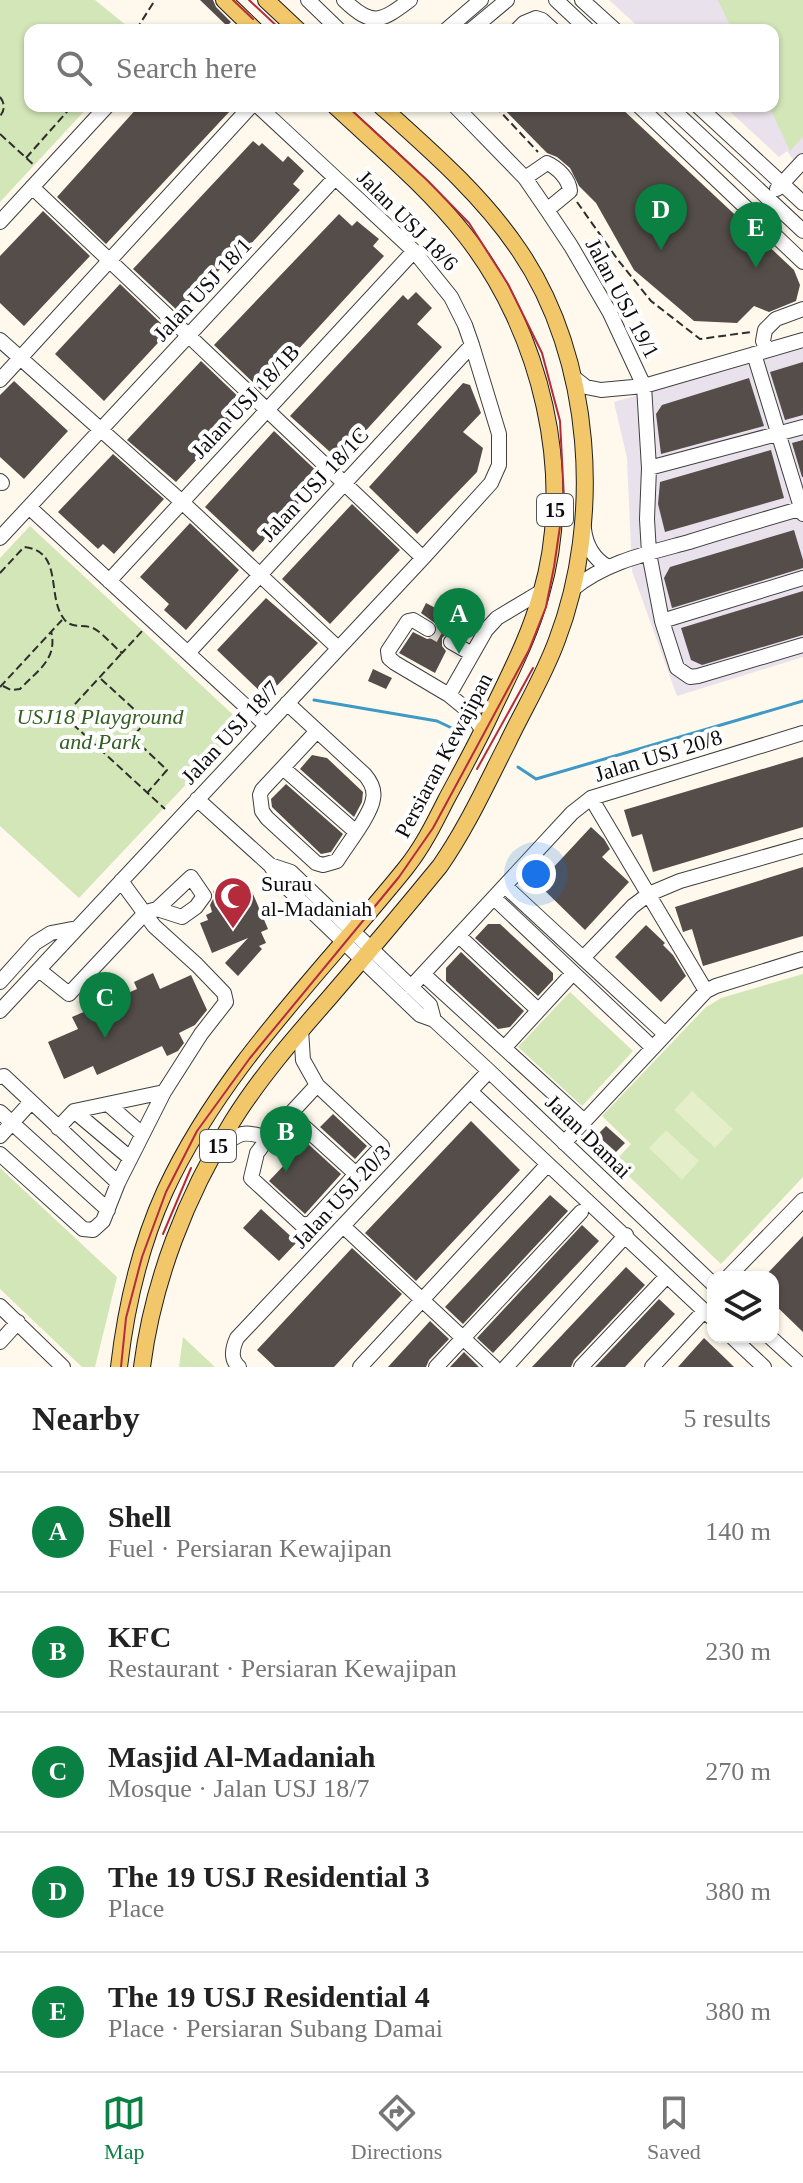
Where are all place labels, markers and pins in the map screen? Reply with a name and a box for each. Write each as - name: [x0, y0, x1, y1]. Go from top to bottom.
- pin: D: [635, 184, 687, 250]
- pin: E: [730, 202, 782, 268]
- pin: A: [433, 588, 485, 654]
- place label: Surau al-Madaniah: [261, 871, 372, 921]
- mosque icon: Surau al-Madaniah: [212, 875, 254, 930]
- pin: C: [79, 972, 131, 1038]
- pin: B: [260, 1106, 312, 1172]

